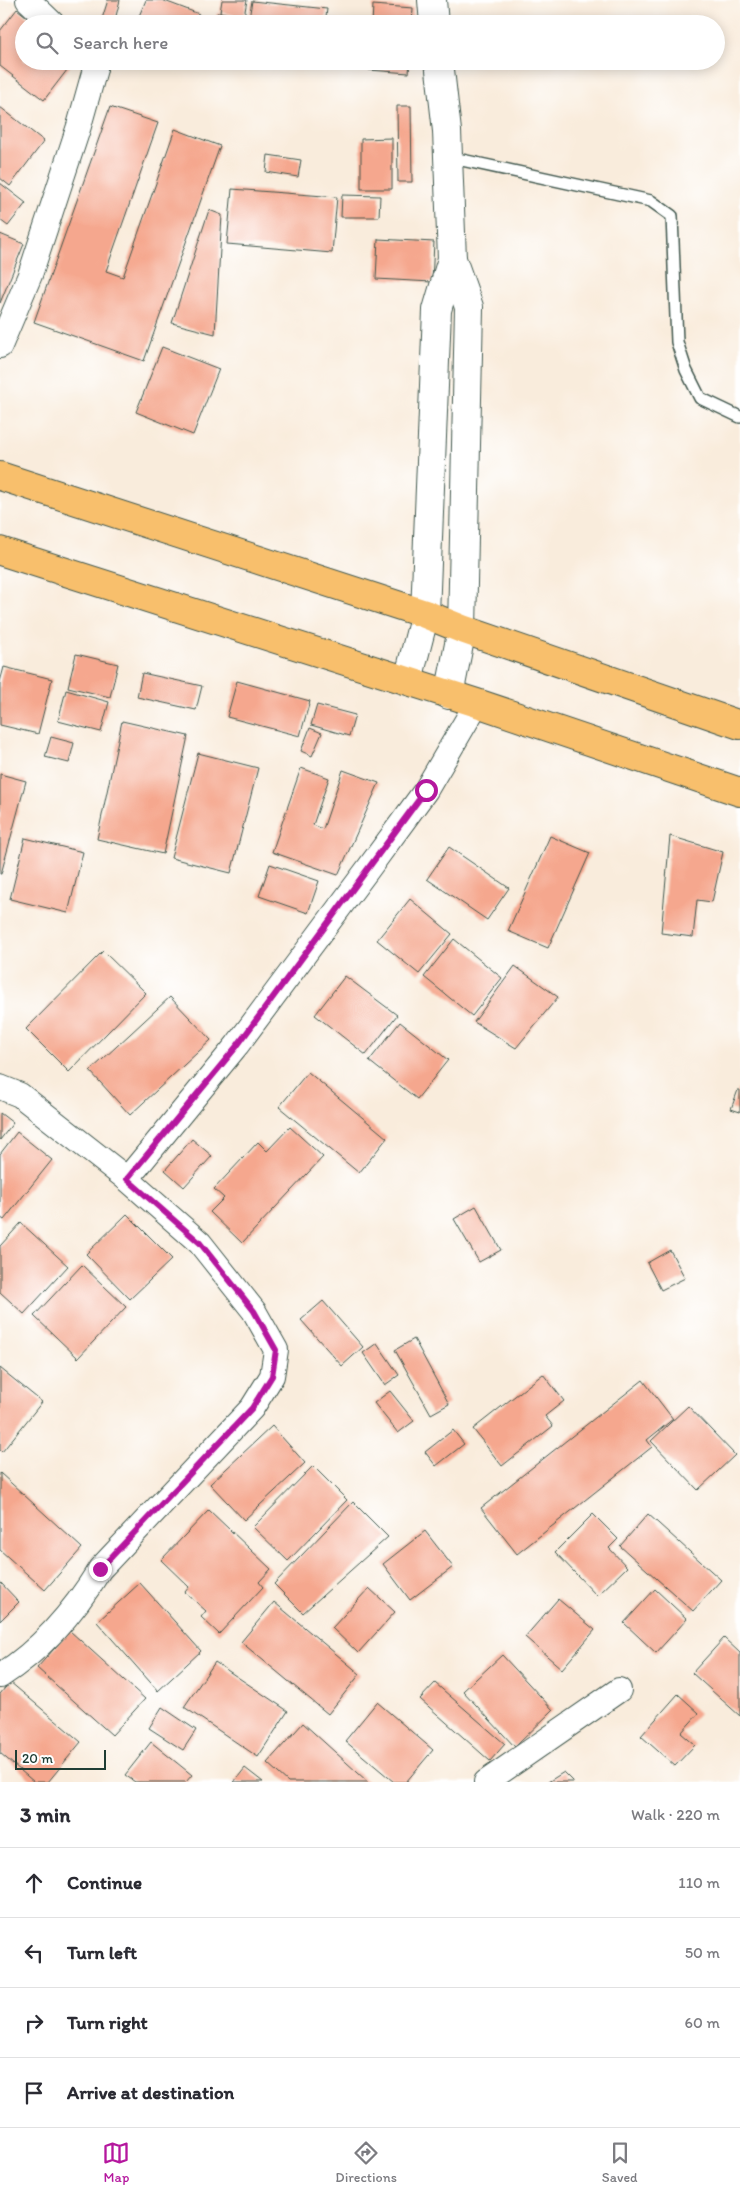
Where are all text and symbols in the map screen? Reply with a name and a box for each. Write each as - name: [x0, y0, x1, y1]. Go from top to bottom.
- search box: [15, 15, 725, 70]
- icon: search: [33, 29, 61, 57]
- text: Search here: [73, 31, 168, 54]
- route start: [415, 779, 438, 802]
- route end: [89, 1558, 112, 1581]
- scale bar: [15, 1747, 106, 1770]
- text: 20 m: [22, 1750, 53, 1767]
- text: 3 min: [20, 1802, 70, 1827]
- text: Walk · 220 m: [631, 1805, 720, 1824]
- icon: ahead: [20, 1869, 48, 1897]
- text: Continue: [67, 1871, 142, 1894]
- text: 110 m: [678, 1873, 720, 1892]
- icon: left: [20, 1939, 48, 1967]
- text: Turn left: [67, 1941, 137, 1964]
- text: 50 m: [685, 1943, 720, 1962]
- icon: right: [20, 2009, 48, 2037]
- text: Turn right: [67, 2011, 148, 2034]
- text: 60 m: [685, 2013, 720, 2032]
- icon: arrive: [20, 2079, 48, 2107]
- text: Arrive at destination: [67, 2081, 234, 2104]
- tab: Map: [102, 2139, 130, 2186]
- tab: Directions: [335, 2139, 397, 2186]
- tab: Saved: [602, 2139, 638, 2186]

